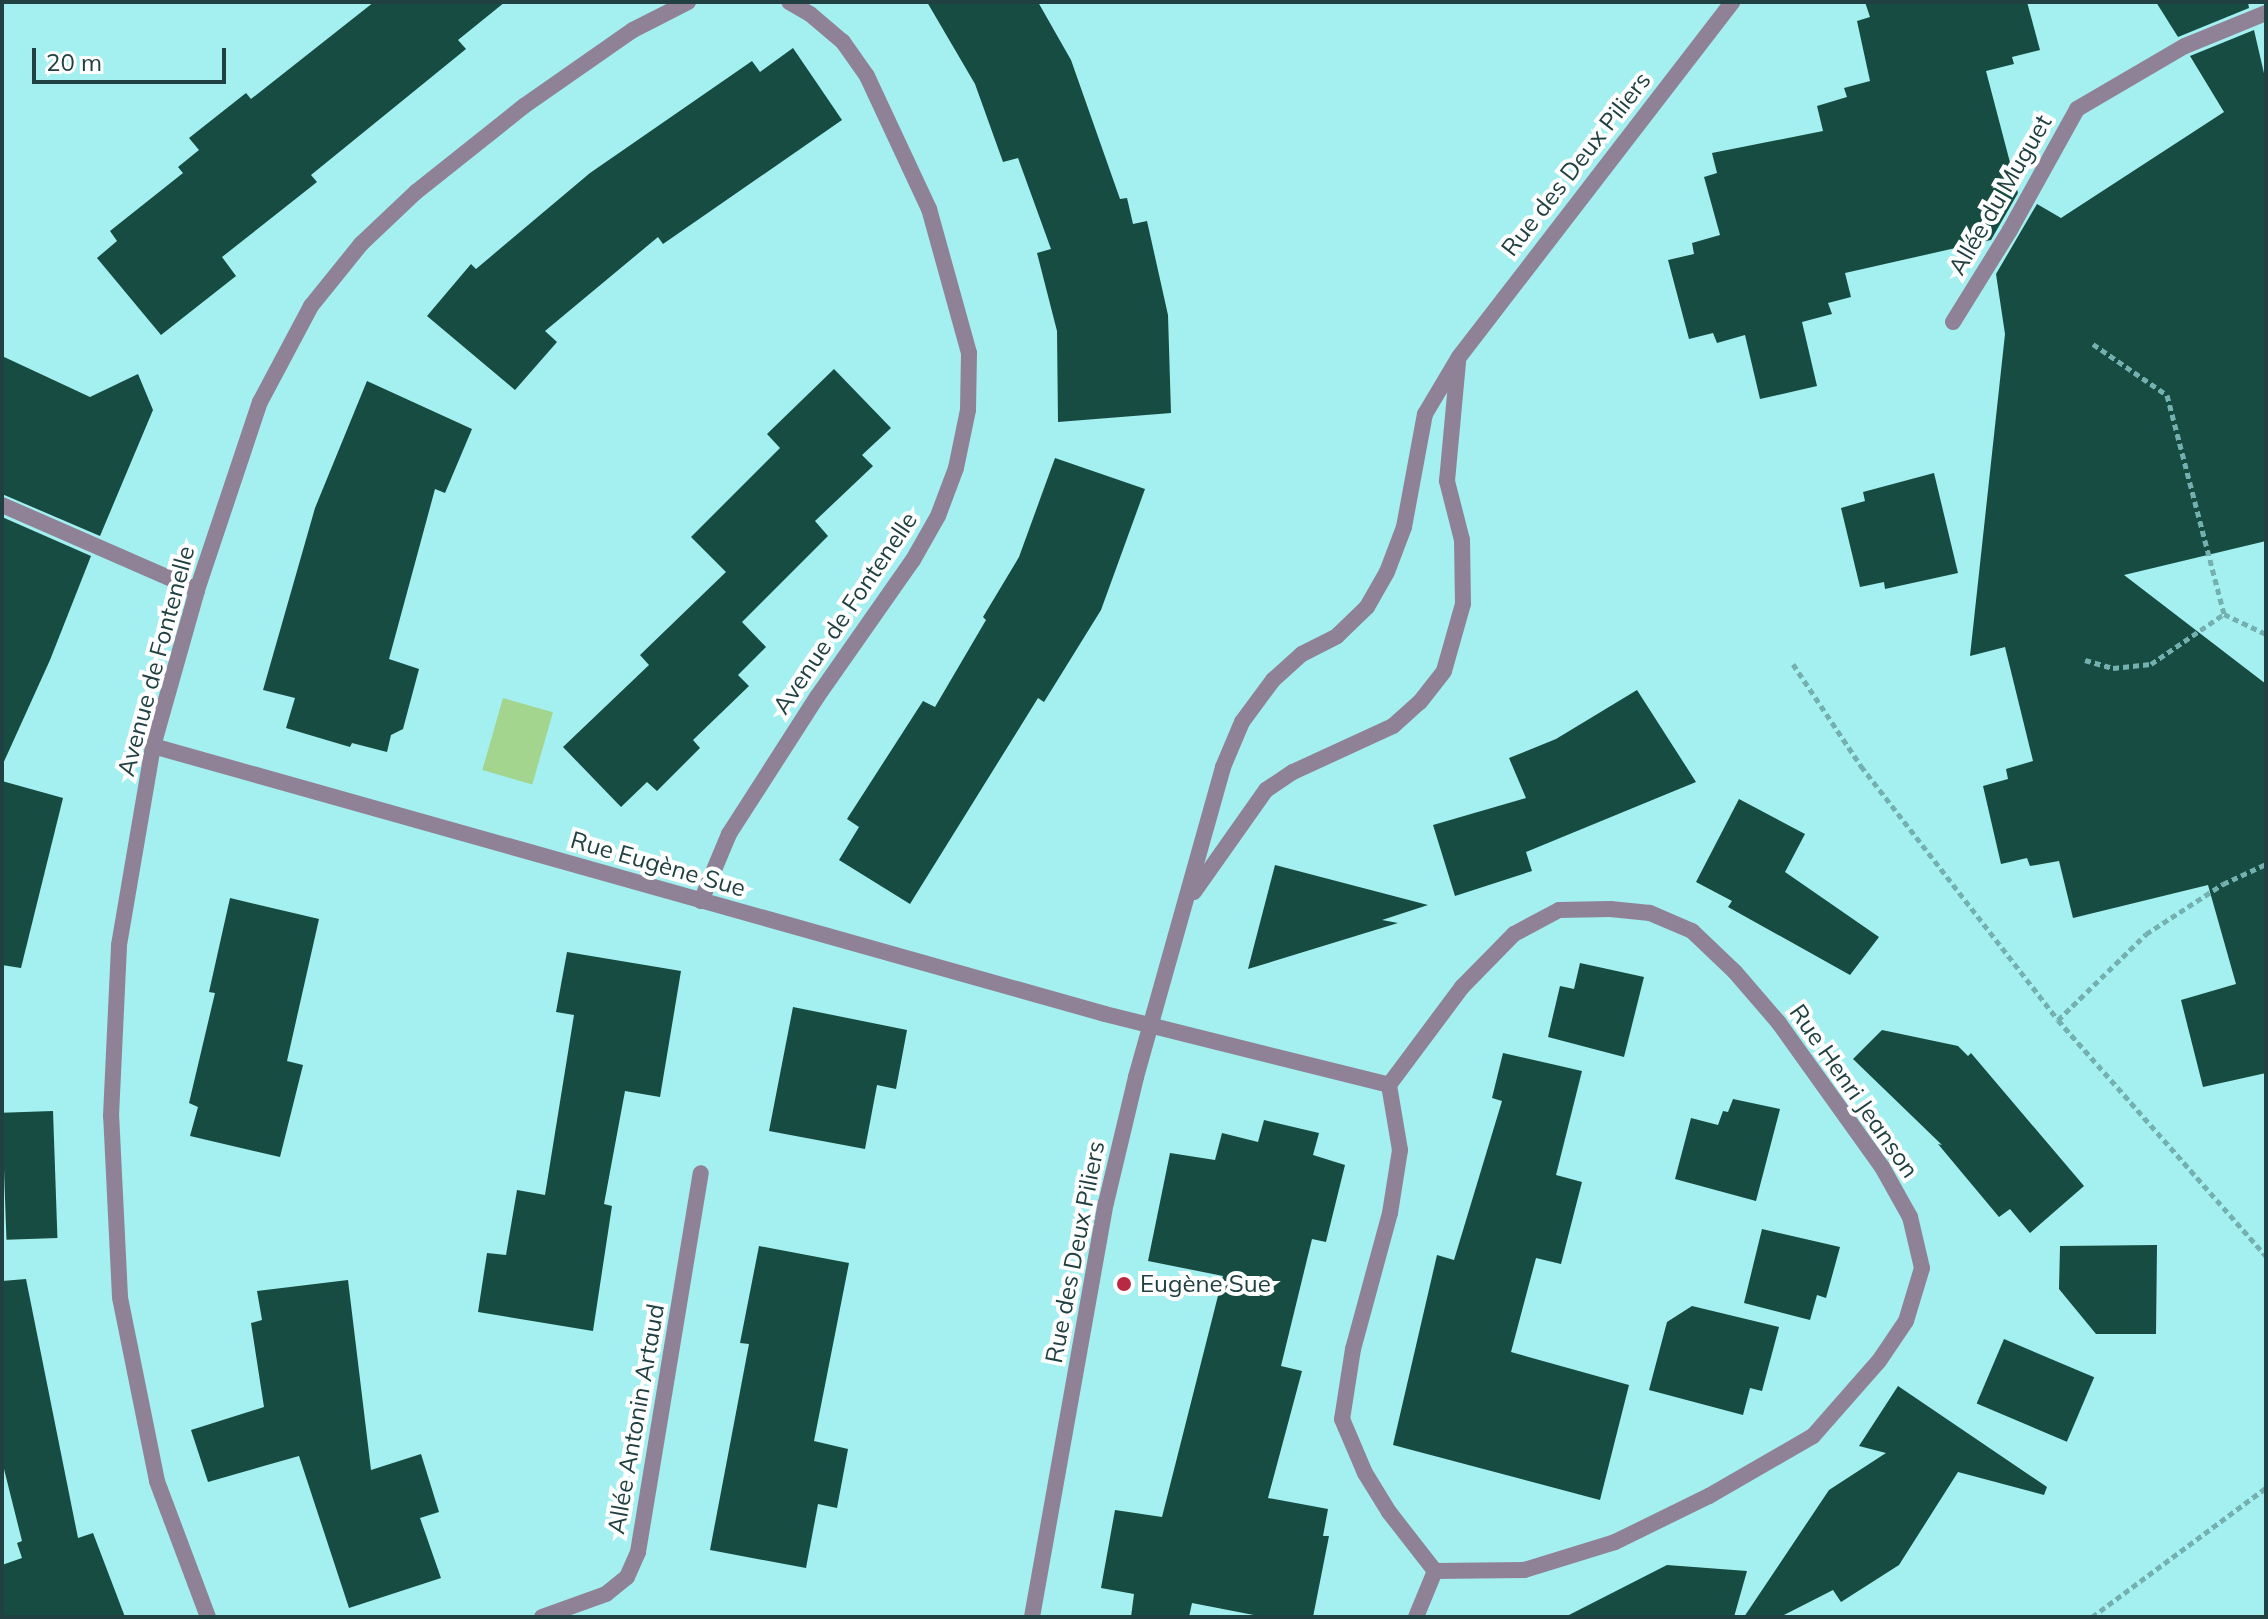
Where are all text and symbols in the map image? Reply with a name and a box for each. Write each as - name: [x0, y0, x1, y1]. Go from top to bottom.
- scale bar: [36, 32, 230, 82]
- text: 20 m: [46, 47, 102, 77]
- street label: Rue des Deux Piliers: [1495, 66, 1657, 262]
- street label: Allée du Muguet: [1942, 110, 2058, 280]
- street label: Avenue de Fontenelle: [767, 507, 923, 719]
- street label: Avenue de Fontenelle: [111, 543, 201, 779]
- street label: Rue Eugène Sue: [567, 825, 749, 903]
- street label: Rue Henri Jeanson: [1783, 999, 1925, 1183]
- street label: Rue des Deux Piliers: [1039, 1139, 1111, 1365]
- place label: Eugène Sue: [1140, 1270, 1271, 1298]
- marker: Eugène Sue: [1115, 1275, 1133, 1293]
- street label: Allée Antonin Artaud: [602, 1302, 670, 1536]

